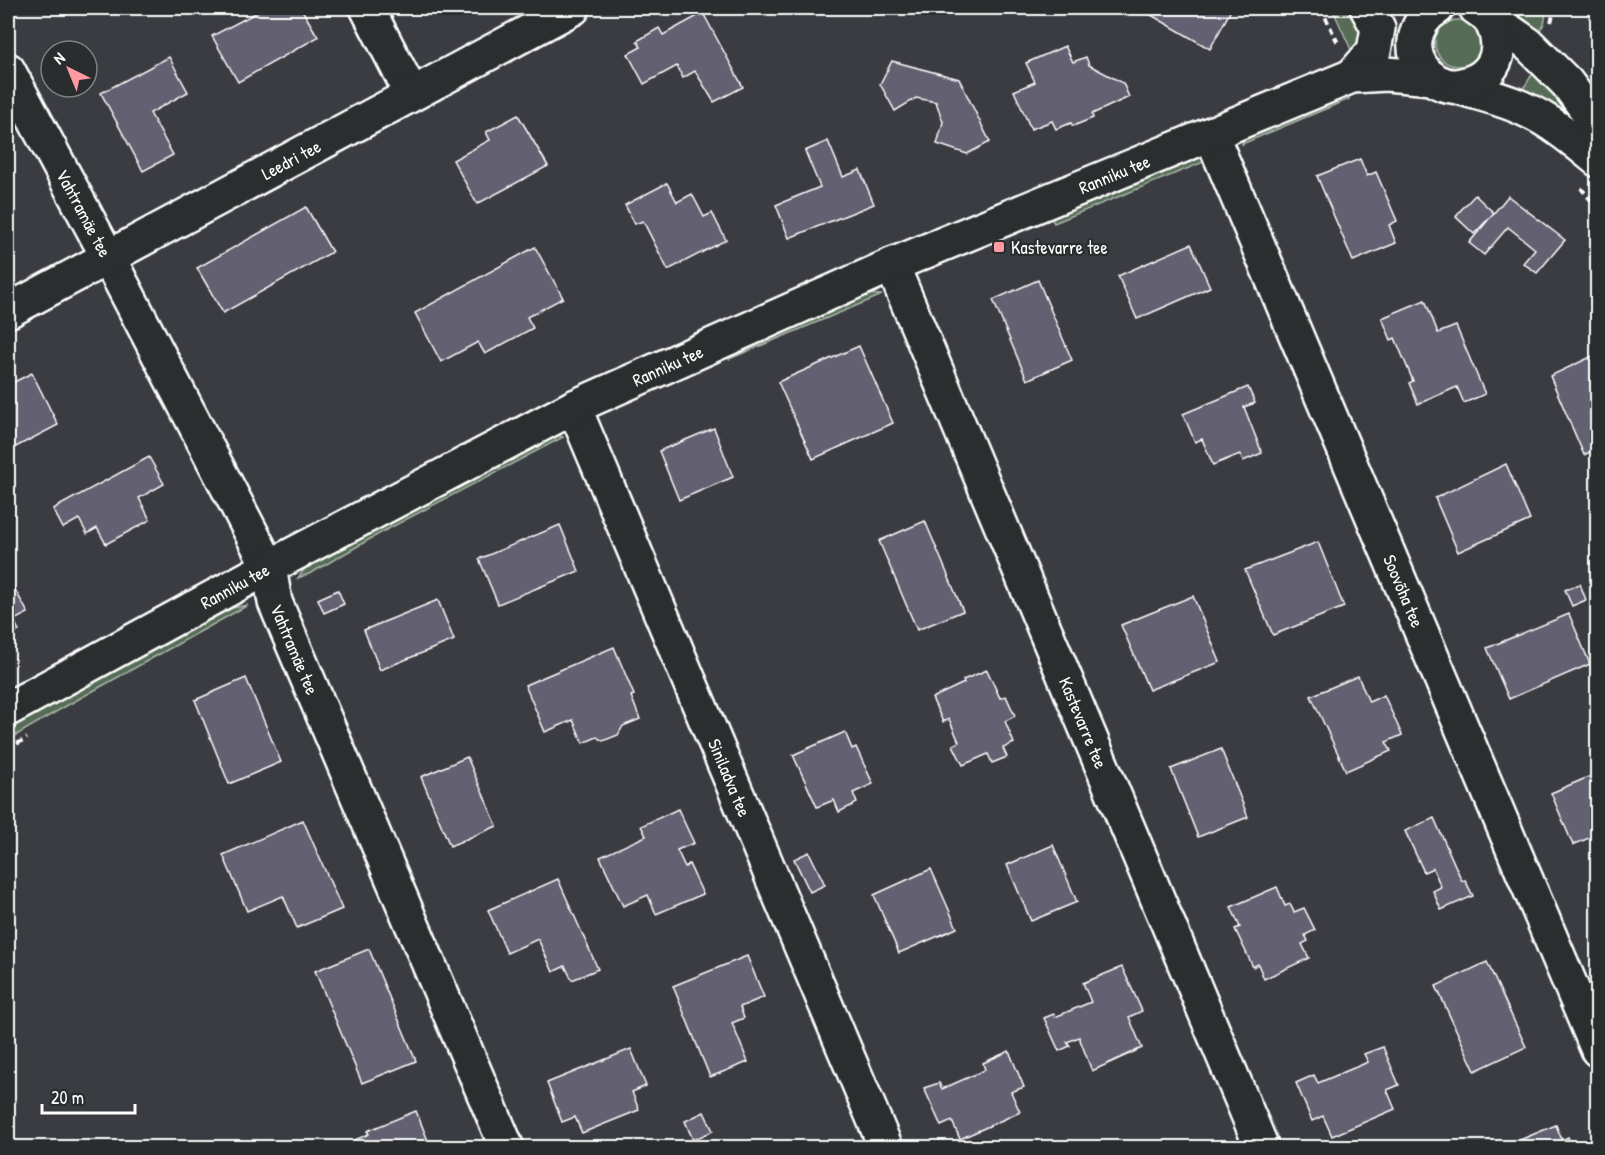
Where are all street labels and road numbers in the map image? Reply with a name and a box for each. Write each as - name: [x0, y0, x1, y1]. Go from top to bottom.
- street label: Leedri tee: [257, 133, 325, 185]
- street label: Ranniku tee: [1075, 148, 1154, 200]
- street label: Vahtramäe tee: [51, 165, 118, 261]
- street label: Ranniku tee: [628, 339, 707, 392]
- street label: Soovõha tee: [1378, 551, 1430, 631]
- street label: Ranniku tee: [196, 557, 274, 615]
- street label: Vahtramäe tee: [265, 600, 325, 698]
- street label: Kastevarre tee: [1053, 673, 1114, 772]
- street label: Siniladva tee: [703, 735, 757, 820]

